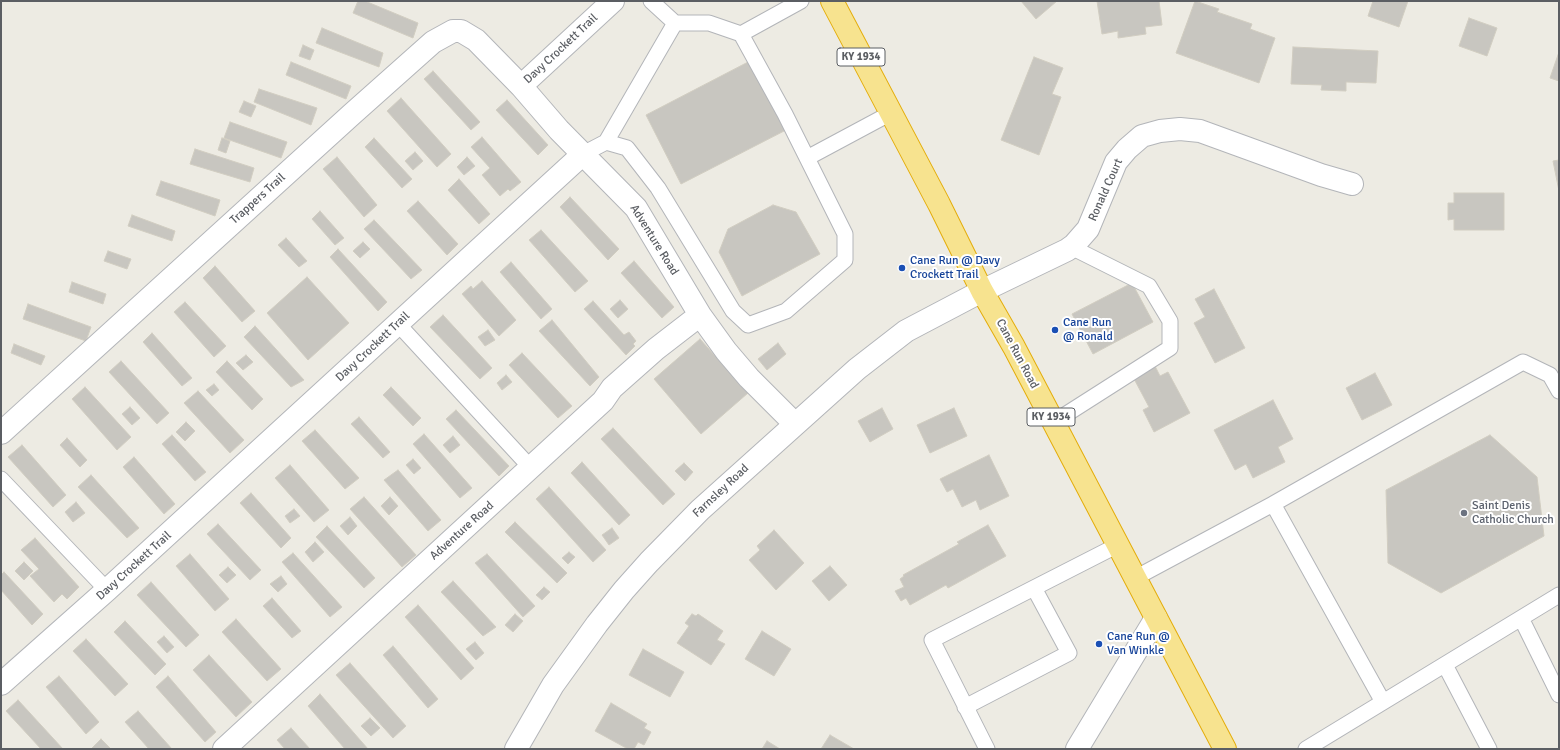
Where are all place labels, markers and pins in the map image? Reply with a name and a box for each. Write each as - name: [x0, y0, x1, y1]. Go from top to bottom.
- place label: Cane Run @ Davy Crockett Trail: [910, 254, 1000, 282]
- marker: Cane Run @ Davy Crockett Trail: [897, 263, 907, 273]
- place label: Cane Run @ Ronald: [1063, 316, 1113, 344]
- marker: Cane Run @ Ronald: [1050, 325, 1060, 335]
- place label: Saint Denis Catholic Church: [1472, 499, 1554, 527]
- marker: Saint Denis Catholic Church: [1459, 508, 1469, 518]
- place label: Cane Run @ Van Winkle: [1107, 630, 1170, 658]
- marker: Cane Run @ Van Winkle: [1094, 639, 1104, 649]

